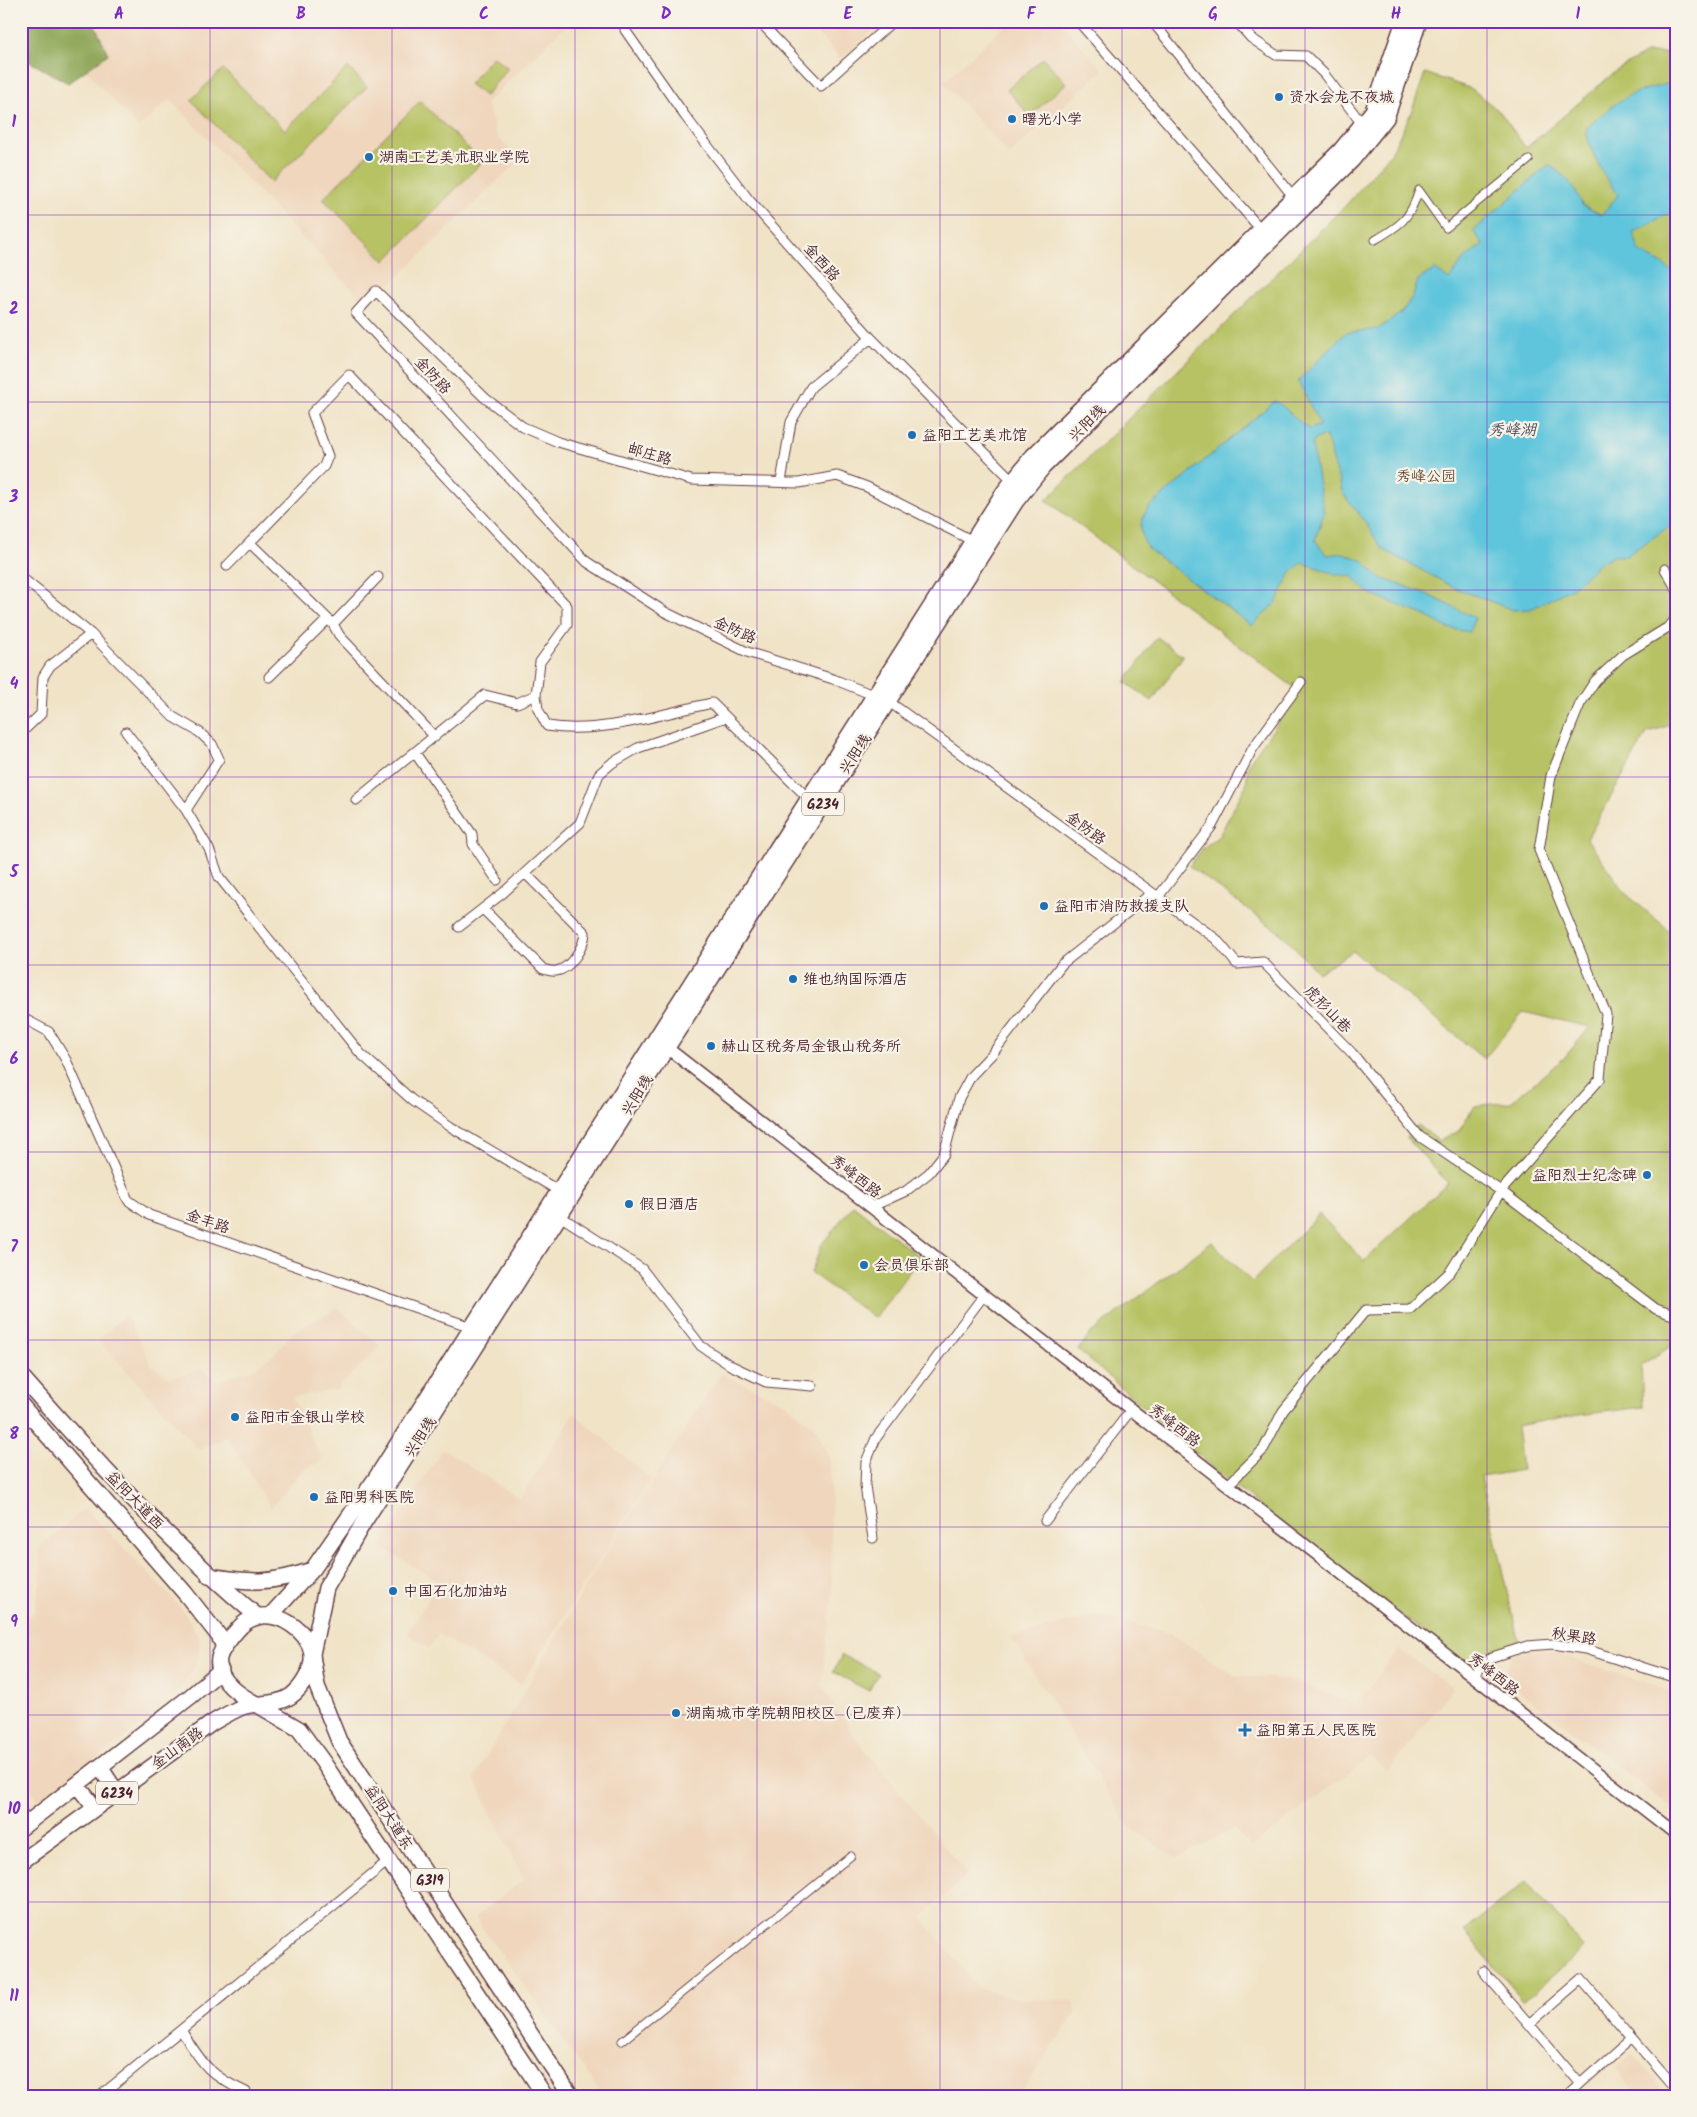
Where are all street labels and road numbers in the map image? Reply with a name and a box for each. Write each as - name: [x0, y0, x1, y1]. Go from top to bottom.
- street label: 金西路: [797, 238, 845, 287]
- street label: 金防路: [408, 351, 456, 400]
- street label: 兴阳线: [1063, 399, 1112, 448]
- street label: 邮庄路: [625, 437, 675, 473]
- street label: 金防路: [709, 611, 760, 651]
- street label: 兴阳线: [834, 729, 878, 780]
- road number: G234: [802, 792, 844, 816]
- street label: 金防路: [1060, 806, 1111, 852]
- street label: 虎形山巷: [1298, 980, 1357, 1040]
- street label: 兴阳线: [616, 1070, 660, 1121]
- street label: 秀峰西路: [824, 1149, 886, 1205]
- street label: 金丰路: [182, 1203, 233, 1241]
- street label: 秀峰西路: [1143, 1398, 1205, 1454]
- street label: 兴阳线: [399, 1412, 443, 1463]
- street label: 益阳大道西: [100, 1465, 169, 1536]
- street label: 秋果路: [1550, 1622, 1598, 1652]
- street label: 秀峰西路: [1462, 1647, 1524, 1703]
- street label: 金山南路: [146, 1721, 209, 1776]
- street label: 益阳大道东: [358, 1780, 419, 1856]
- road number: G234: [96, 1782, 138, 1805]
- road number: G319: [411, 1868, 449, 1892]

